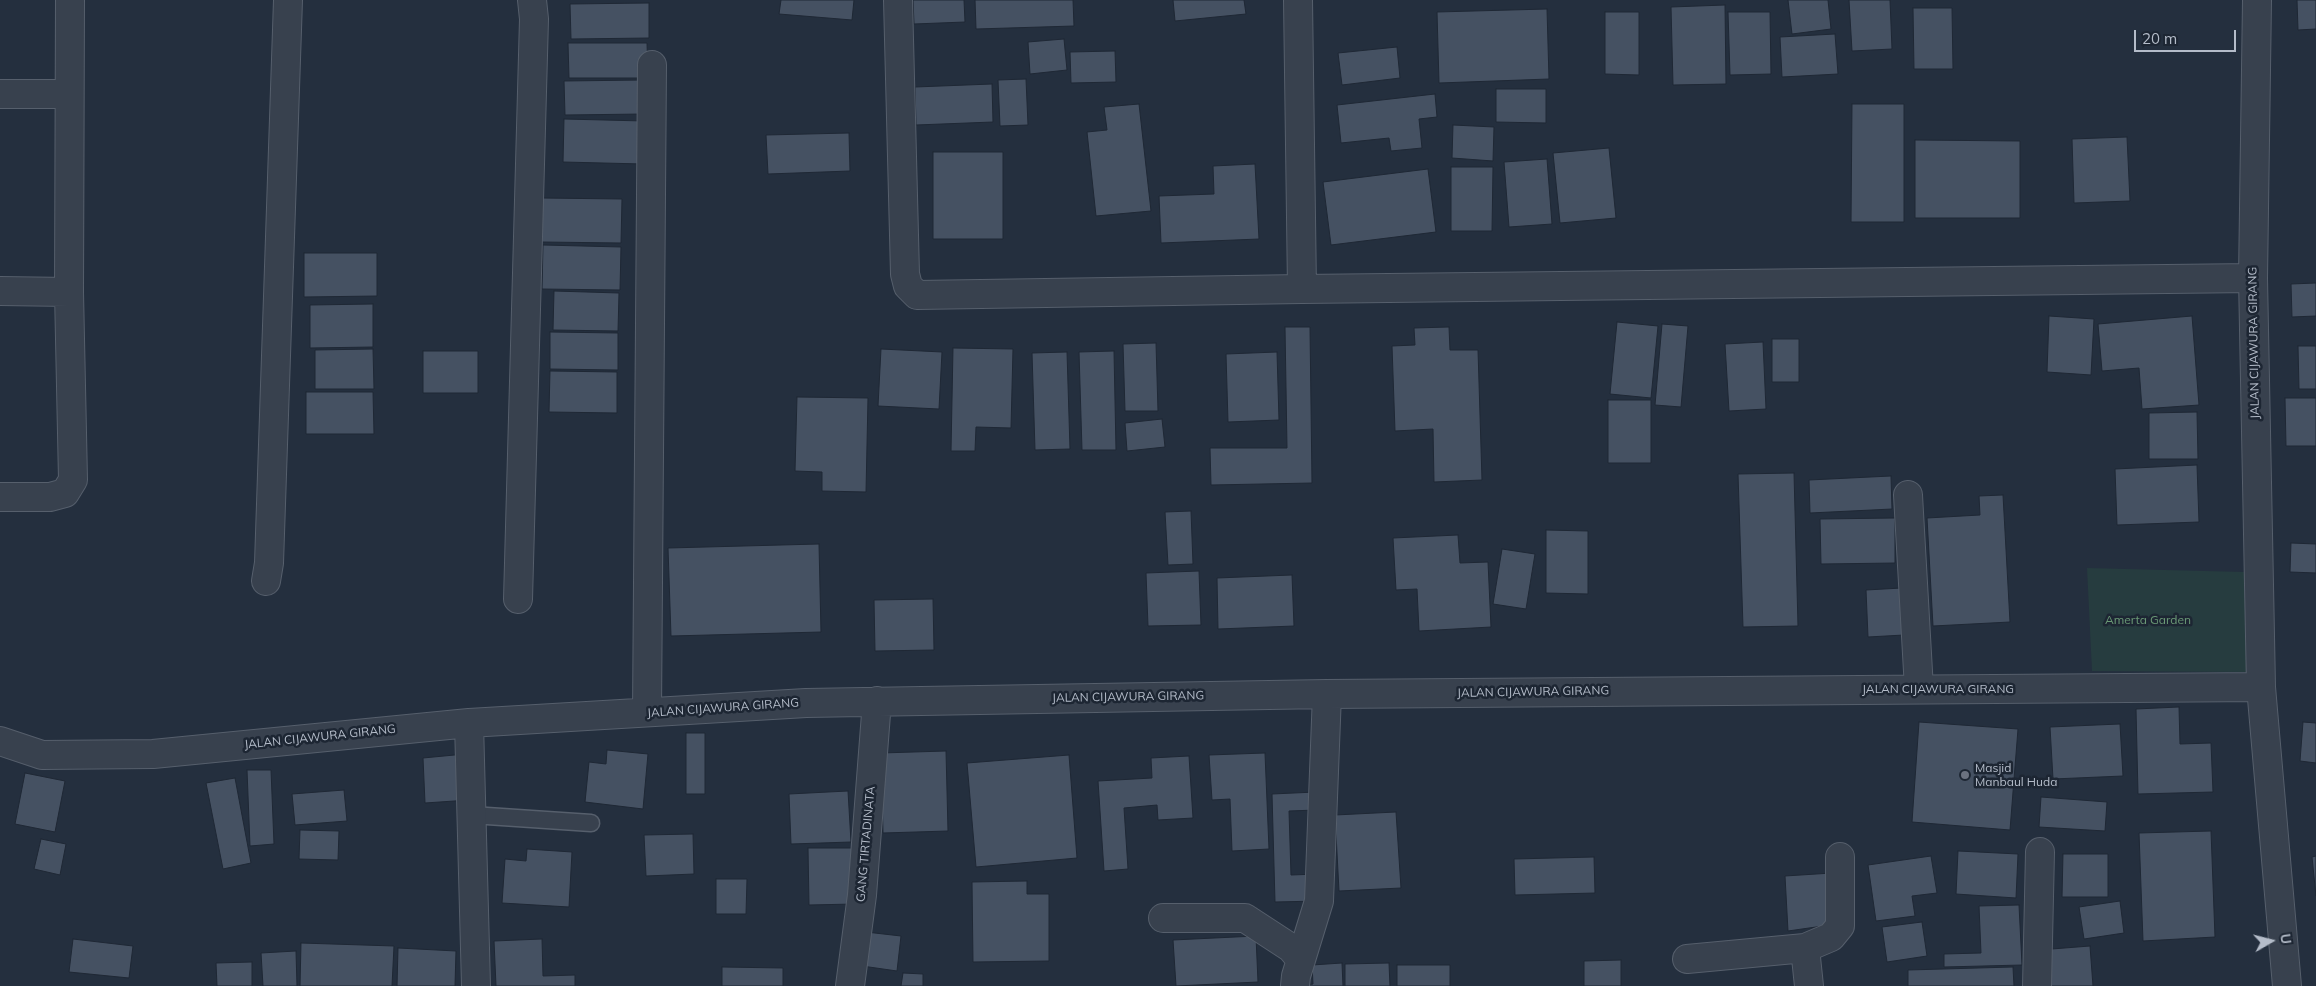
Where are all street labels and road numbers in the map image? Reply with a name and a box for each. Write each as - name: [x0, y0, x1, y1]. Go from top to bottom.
- street label: JALAN CIJAWURA GIRANG: [2245, 267, 2263, 419]
- street label: JALAN CIJAWURA GIRANG: [1862, 682, 2014, 696]
- street label: JALAN CIJAWURA GIRANG: [1457, 683, 1609, 701]
- street label: JALAN CIJAWURA GIRANG: [1052, 688, 1204, 706]
- street label: JALAN CIJAWURA GIRANG: [647, 696, 799, 720]
- street label: JALAN CIJAWURA GIRANG: [244, 722, 396, 752]
- street label: GANG TIRTADINATA: [854, 786, 878, 902]

